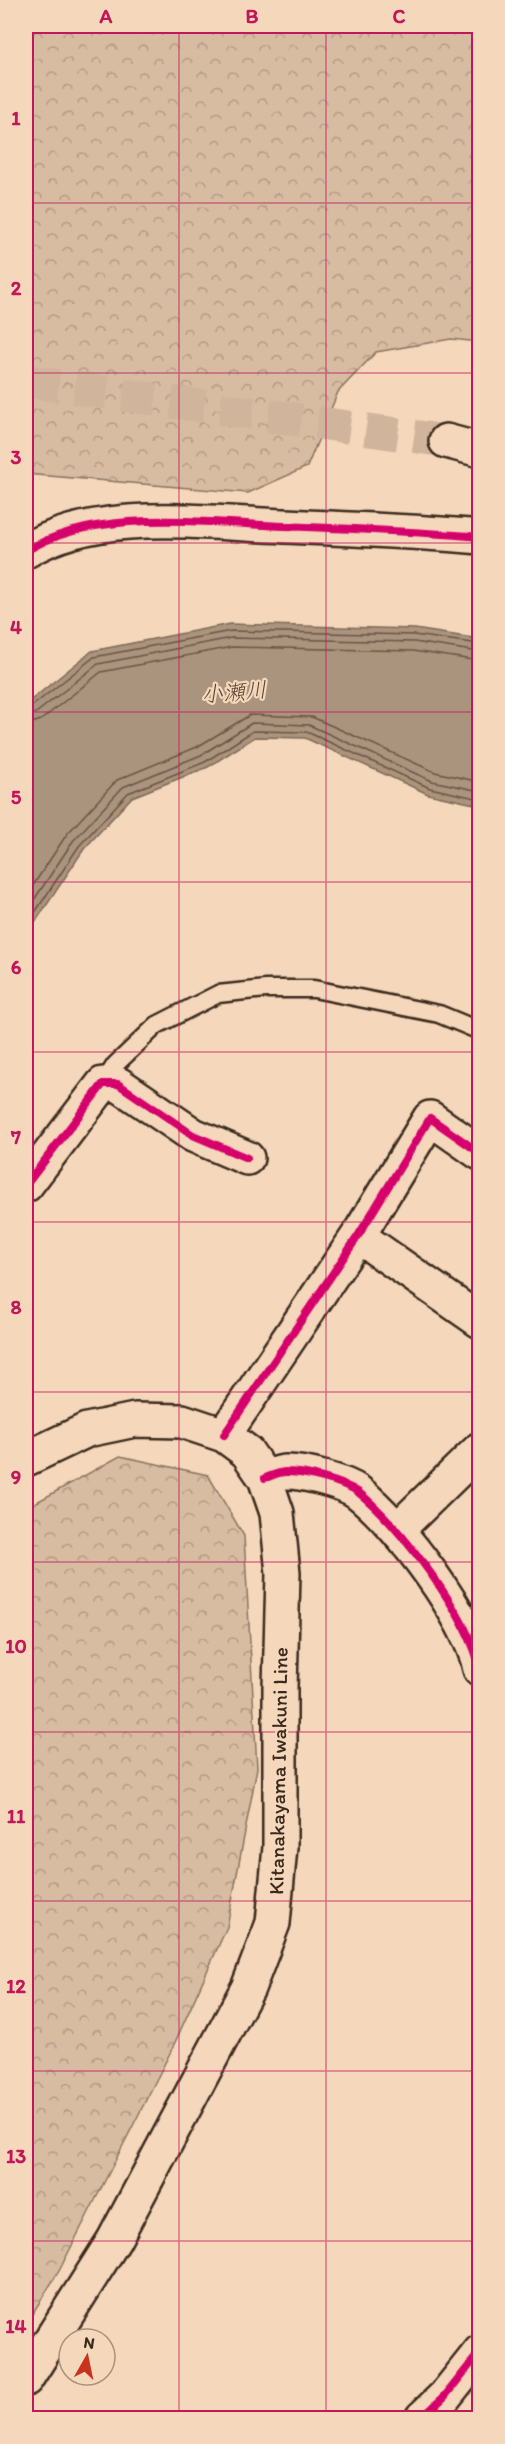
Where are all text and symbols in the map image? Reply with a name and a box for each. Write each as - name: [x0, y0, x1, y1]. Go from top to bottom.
- text: A: [99, 4, 113, 28]
- text: B: [246, 4, 259, 28]
- text: C: [393, 4, 406, 28]
- text: 1: [11, 106, 21, 130]
- text: 2: [11, 276, 22, 300]
- text: 3: [11, 445, 22, 469]
- text: 4: [10, 615, 22, 639]
- water label: 小瀬川: [200, 676, 268, 708]
- text: 5: [11, 785, 22, 809]
- text: 6: [11, 955, 22, 979]
- text: 7: [10, 1125, 21, 1149]
- text: 8: [11, 1295, 22, 1319]
- text: 9: [11, 1465, 21, 1489]
- text: 10: [5, 1634, 27, 1658]
- street label: Kitanakayama Iwakuni Line: [263, 1647, 293, 1895]
- text: 11: [7, 1804, 26, 1828]
- text: 12: [6, 1974, 26, 1998]
- text: 13: [6, 2144, 26, 2168]
- text: 14: [5, 2314, 27, 2338]
- north arrow: [57, 2327, 117, 2387]
- text: N: [82, 2332, 96, 2353]

